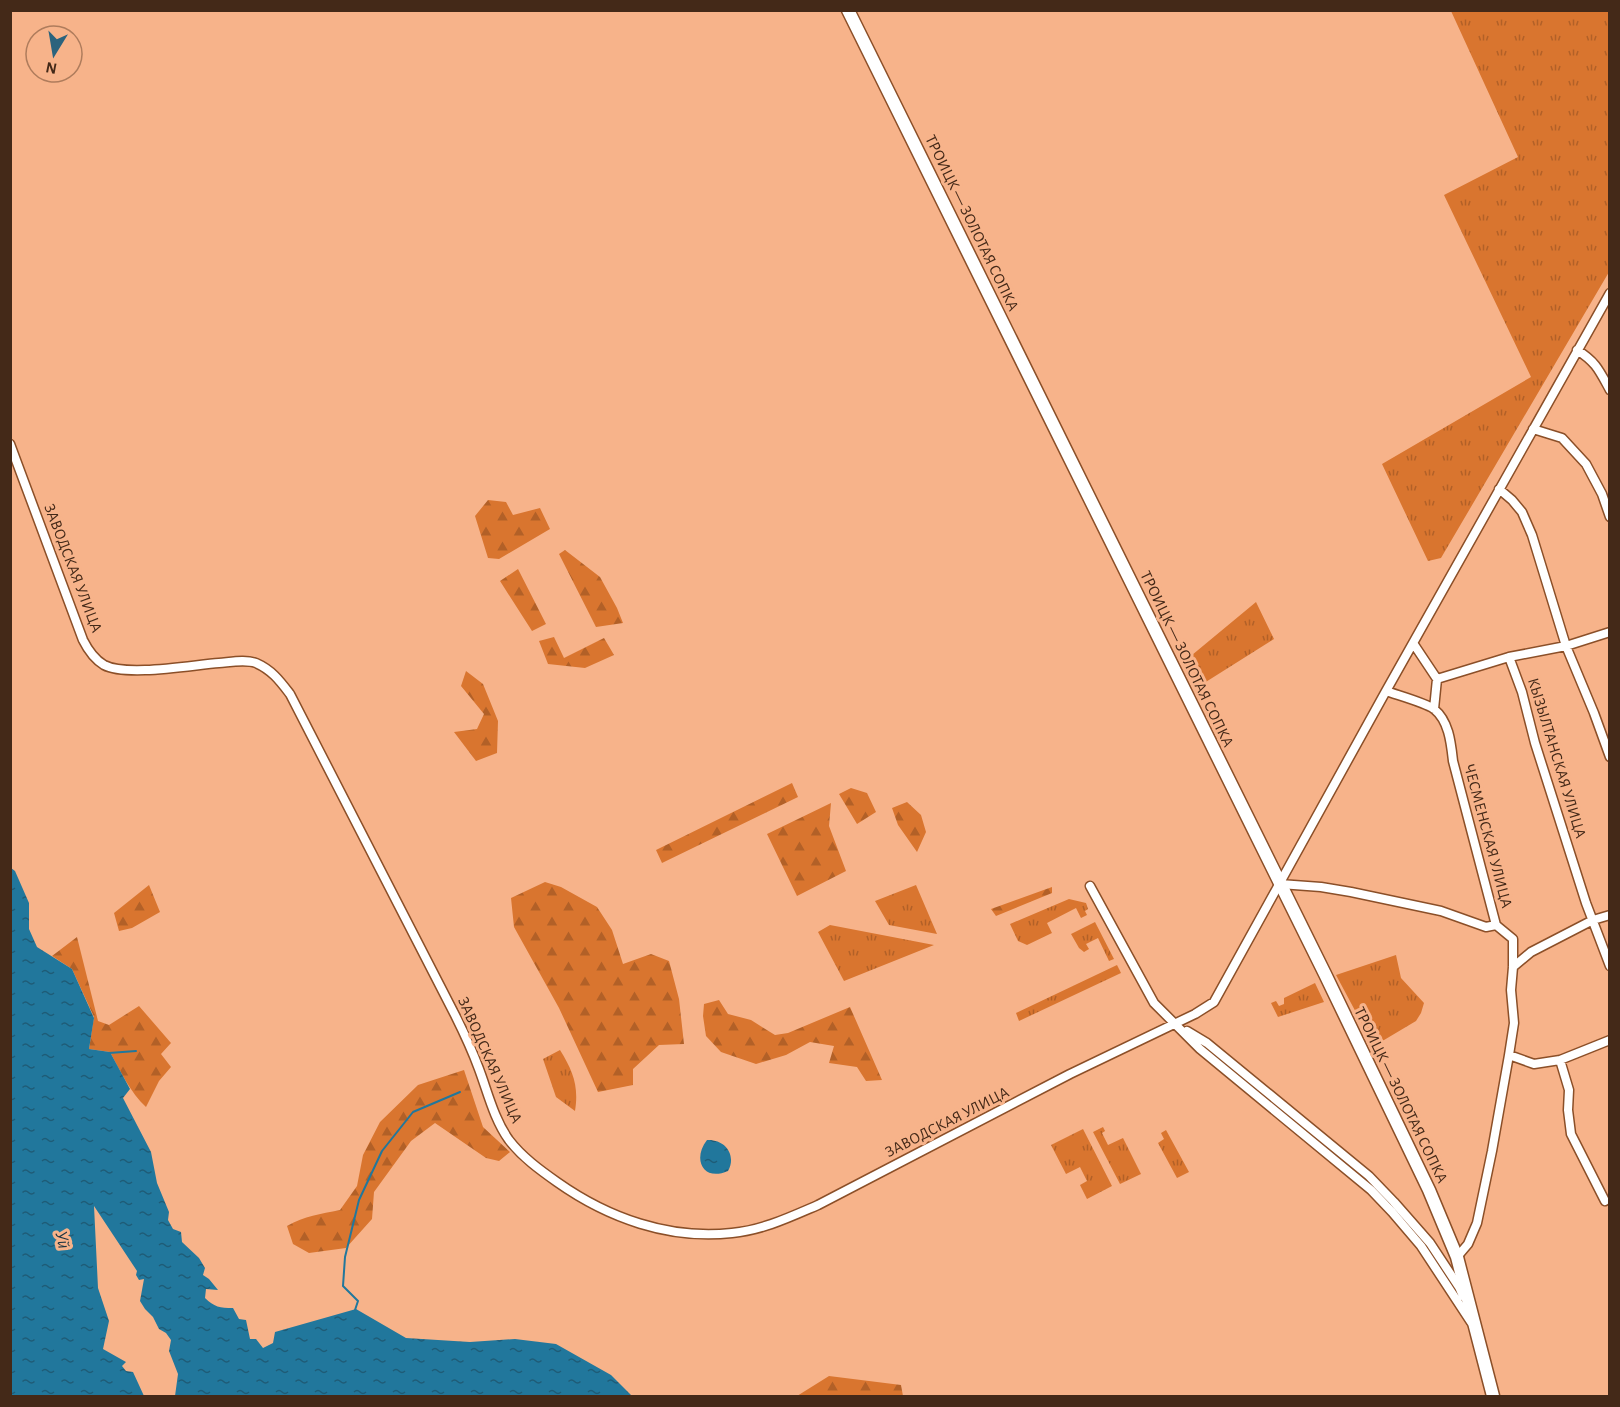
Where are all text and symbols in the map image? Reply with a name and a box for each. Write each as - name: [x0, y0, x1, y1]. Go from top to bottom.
- north arrow: [24, 24, 84, 84]
- text: N: [44, 59, 58, 77]
- street label: ТРОИЦК — ЗОЛОТАЯ СОПКА: [922, 132, 1022, 314]
- street label: ЗАВОДСКАЯ УЛИЦА: [41, 501, 105, 635]
- street label: ТРОИЦК — ЗОЛОТАЯ СОПКА: [1137, 568, 1237, 750]
- street label: КЫЗЫЛТАНСКАЯ УЛИЦА: [1525, 676, 1589, 841]
- street label: ЧЕСМЕНСКАЯ УЛИЦА: [1461, 762, 1515, 910]
- street label: ЗАВОДСКАЯ УЛИЦА: [455, 994, 525, 1126]
- street label: ТРОИЦК — ЗОЛОТАЯ СОПКА: [1351, 1004, 1451, 1186]
- street label: ЗАВОДСКАЯ УЛИЦА: [883, 1084, 1012, 1160]
- water label: Уй: [51, 1230, 73, 1250]

